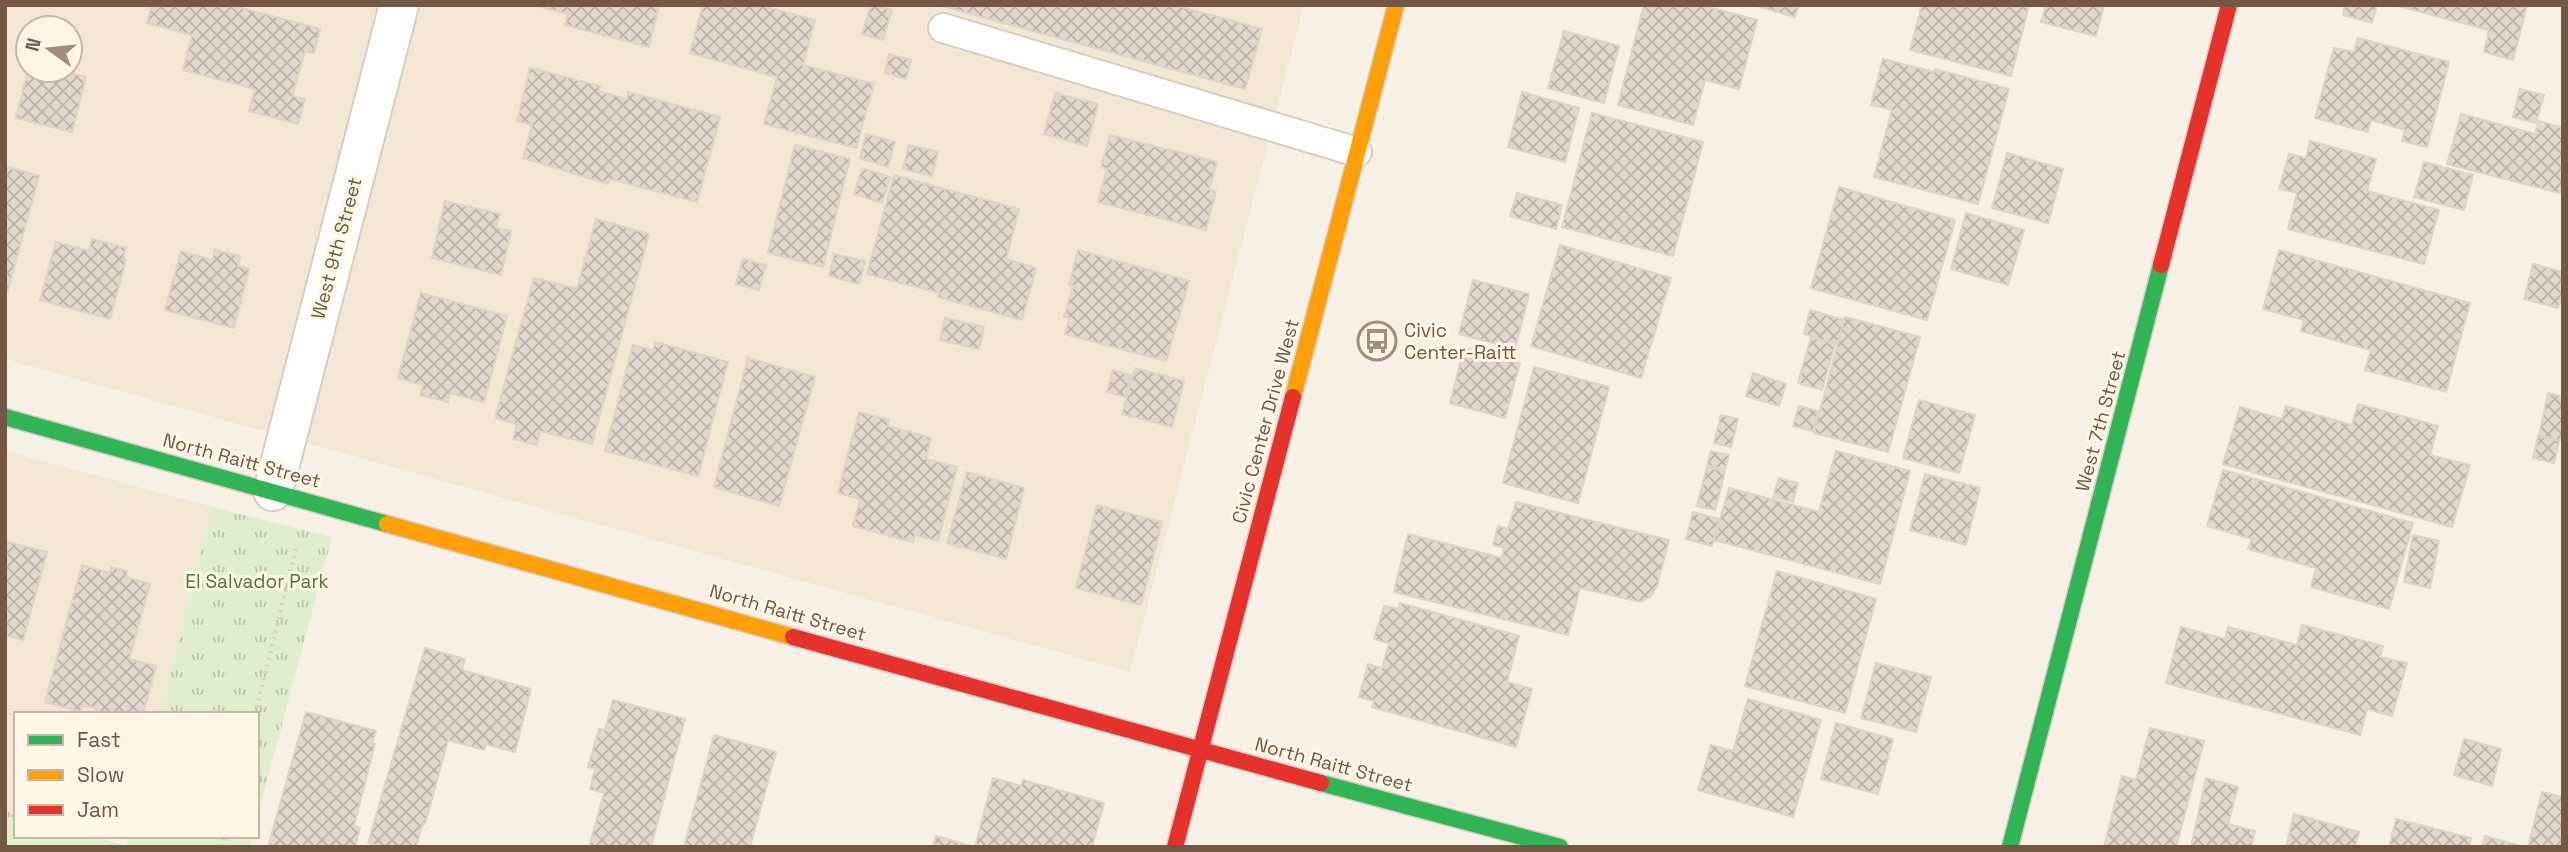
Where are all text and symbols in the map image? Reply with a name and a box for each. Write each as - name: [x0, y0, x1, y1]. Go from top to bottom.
- north arrow: [14, 14, 84, 84]
- text: N: [19, 35, 47, 54]
- street label: West 9th Street: [306, 174, 367, 322]
- street label: Civic Center Drive West: [1226, 316, 1305, 526]
- place label: Civic Center-Raitt: [1404, 318, 1516, 365]
- bus stop icon: Civic Center-Raitt: [1356, 320, 1398, 362]
- street label: West 7th Street: [2070, 348, 2131, 494]
- street label: North Raitt Street: [160, 427, 323, 494]
- park label: El Salvador Park: [185, 569, 329, 594]
- street label: North Raitt Street: [706, 578, 869, 647]
- legend: [14, 712, 259, 838]
- text: Fast: [77, 726, 121, 753]
- street label: North Raitt Street: [1252, 731, 1415, 798]
- text: Slow: [77, 761, 125, 788]
- text: Jam: [77, 796, 119, 823]

